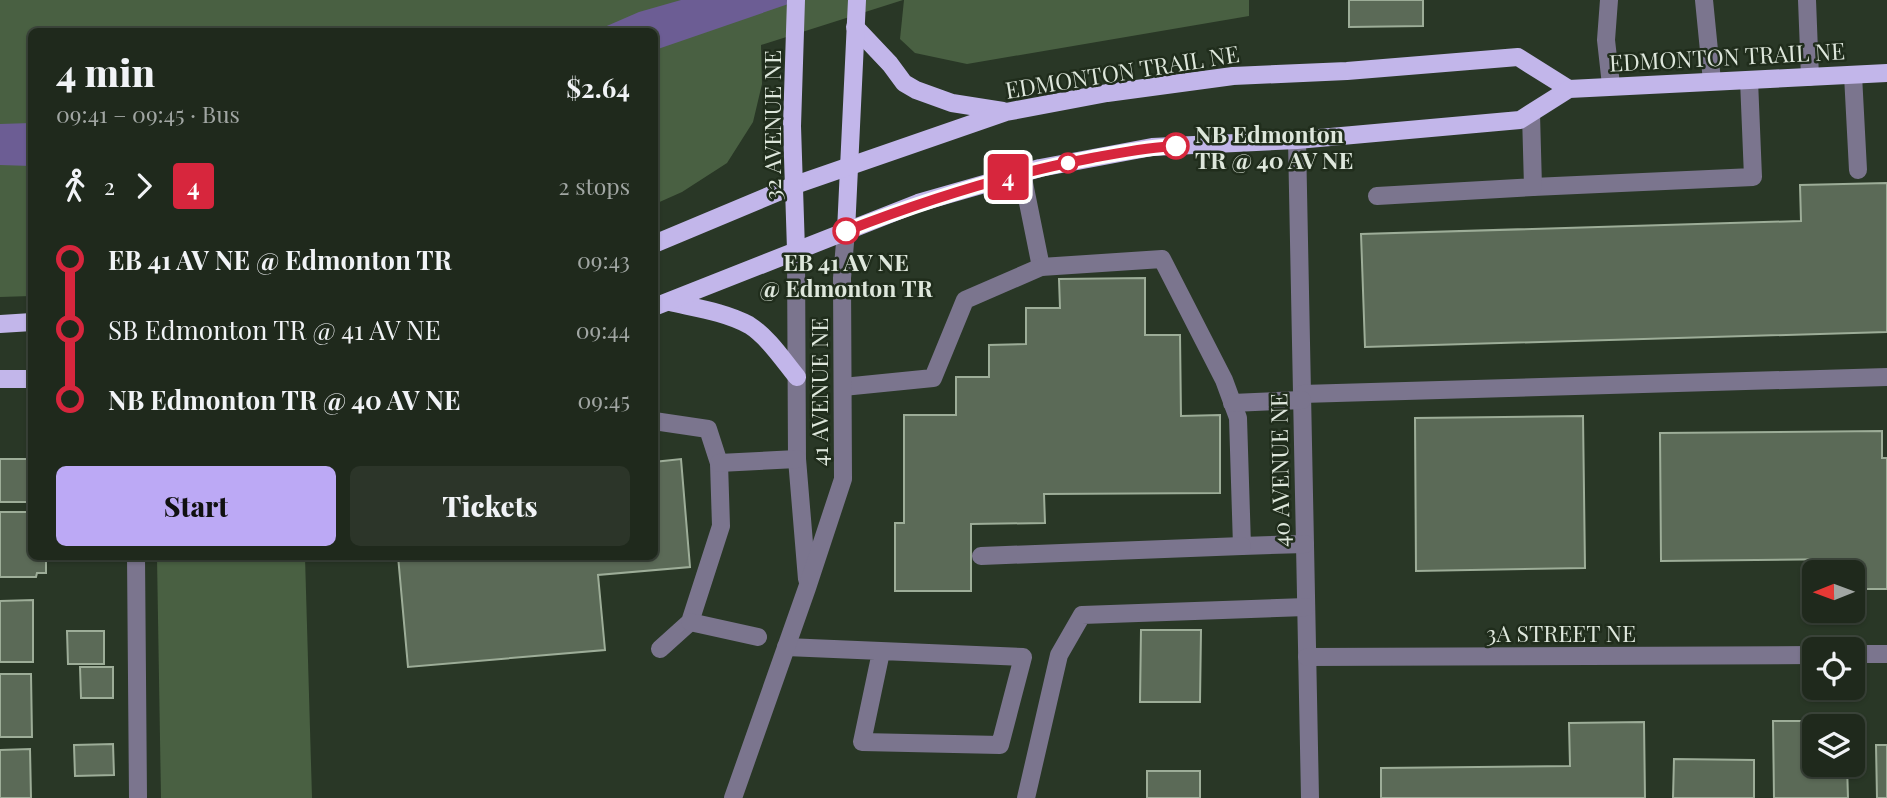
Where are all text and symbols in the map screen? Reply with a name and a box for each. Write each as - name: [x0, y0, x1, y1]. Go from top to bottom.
- street label: EDMONTON TRAIL NE: [1608, 34, 1846, 78]
- street label: EDMONTON TRAIL NE: [1003, 37, 1241, 105]
- text: 4 min: [56, 46, 155, 97]
- street label: 32 AVENUE NE: [756, 50, 787, 200]
- text: $2.64: [566, 70, 630, 105]
- text: 09:41 – 09:45 · Bus: [56, 98, 240, 129]
- place label: NB Edmonton TR @ 40 AV NE: [1195, 118, 1353, 175]
- marker: NB Edmonton TR @ 40 AV NE: [1163, 133, 1189, 159]
- unlabelled marker: [1058, 153, 1078, 173]
- line badge: 4: [985, 154, 1031, 200]
- text: 4: [1002, 161, 1014, 193]
- icon: walk: [56, 167, 94, 205]
- icon: forward: [125, 167, 163, 205]
- text: 2: [104, 170, 115, 201]
- text: 4: [187, 170, 200, 202]
- text: 2 stops: [559, 170, 630, 201]
- marker: EB 41 AV NE @ Edmonton TR: [833, 218, 859, 244]
- text: EB 41 AV NE @ Edmonton TR: [108, 242, 452, 277]
- text: 09:43: [577, 244, 630, 275]
- place label: EB 41 AV NE @ Edmonton TR: [759, 246, 934, 303]
- text: SB Edmonton TR @ 41 AV NE: [108, 312, 441, 347]
- text: 09:44: [576, 314, 630, 345]
- street label: 41 AVENUE NE: [803, 318, 834, 466]
- text: NB Edmonton TR @ 40 AV NE: [108, 382, 460, 417]
- text: 09:45: [577, 384, 630, 415]
- street label: 40 AVENUE NE: [1262, 393, 1296, 547]
- button: Start: [56, 466, 336, 546]
- button: Tickets: [350, 466, 630, 546]
- north arrow: [1802, 560, 1866, 623]
- map controls: [1802, 560, 1865, 777]
- street label: 3A STREET NE: [1486, 617, 1636, 648]
- button: locate: [1802, 637, 1865, 700]
- button: layers: [1802, 714, 1865, 777]

